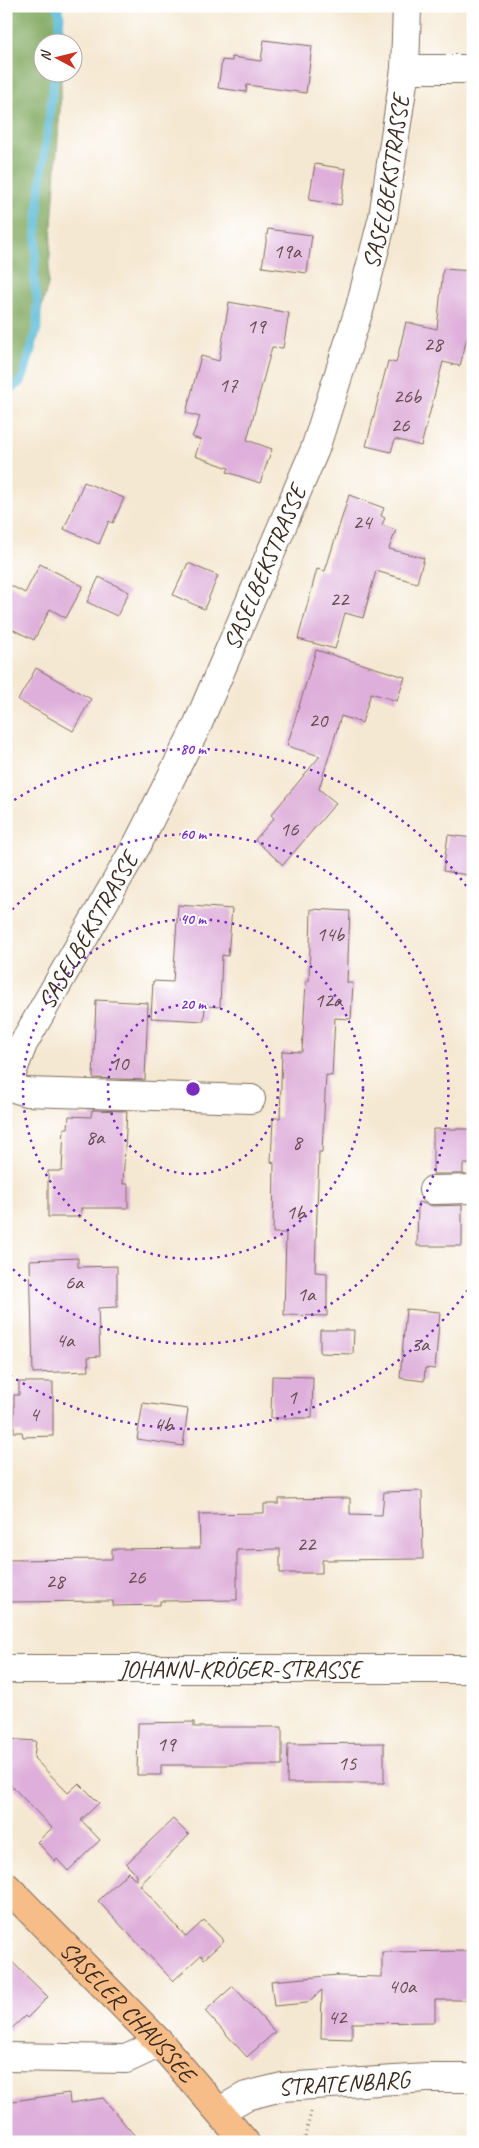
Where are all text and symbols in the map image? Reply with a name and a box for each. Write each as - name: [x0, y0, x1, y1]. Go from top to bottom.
- north arrow: [32, 32, 82, 82]
- text: N: [37, 49, 55, 62]
- street label: SASELBEKSTRASSE: [355, 90, 416, 272]
- house number: 19a: [273, 238, 303, 264]
- house number: 19: [247, 313, 267, 339]
- house number: 28: [424, 331, 445, 357]
- house number: 17: [219, 372, 239, 398]
- house number: 26b: [393, 383, 423, 409]
- house number: 26: [391, 412, 410, 438]
- street label: SASELBEKSTRASSE: [216, 478, 314, 654]
- house number: 24: [353, 509, 374, 535]
- house number: 22: [330, 586, 350, 612]
- house number: 20: [309, 707, 329, 733]
- text: 80 m: [180, 740, 207, 759]
- house number: 16: [280, 816, 299, 842]
- text: 60 m: [180, 825, 207, 844]
- street label: SASELBEKSTRASSE: [31, 844, 146, 1014]
- text: 40 m: [180, 910, 207, 929]
- house number: 14b: [316, 921, 346, 947]
- house number: 12a: [314, 987, 344, 1013]
- text: 20 m: [180, 995, 207, 1014]
- house number: 10: [110, 1050, 130, 1076]
- centre of rings: [184, 1080, 202, 1098]
- house number: 8a: [86, 1124, 106, 1150]
- house number: 8: [292, 1129, 304, 1155]
- house number: 1b: [286, 1199, 306, 1225]
- house number: 6a: [65, 1269, 85, 1295]
- house number: 1a: [297, 1281, 317, 1307]
- house number: 4a: [56, 1327, 76, 1353]
- house number: 3a: [411, 1331, 431, 1357]
- house number: 1: [287, 1384, 298, 1410]
- house number: 4: [29, 1401, 41, 1427]
- house number: 4b: [154, 1411, 174, 1437]
- house number: 22: [297, 1531, 317, 1557]
- house number: 26: [127, 1564, 146, 1590]
- house number: 28: [46, 1568, 67, 1594]
- street label: JOHANN-KRÖGER-STRASSE: [118, 1654, 364, 1684]
- house number: 19: [157, 1731, 177, 1757]
- house number: 15: [338, 1750, 358, 1776]
- street label: SASELER CHAUSSEE: [53, 1935, 204, 2091]
- house number: 40a: [388, 1973, 418, 1999]
- house number: 42: [328, 2004, 348, 2030]
- street label: STRATENBARG: [277, 2064, 412, 2102]

